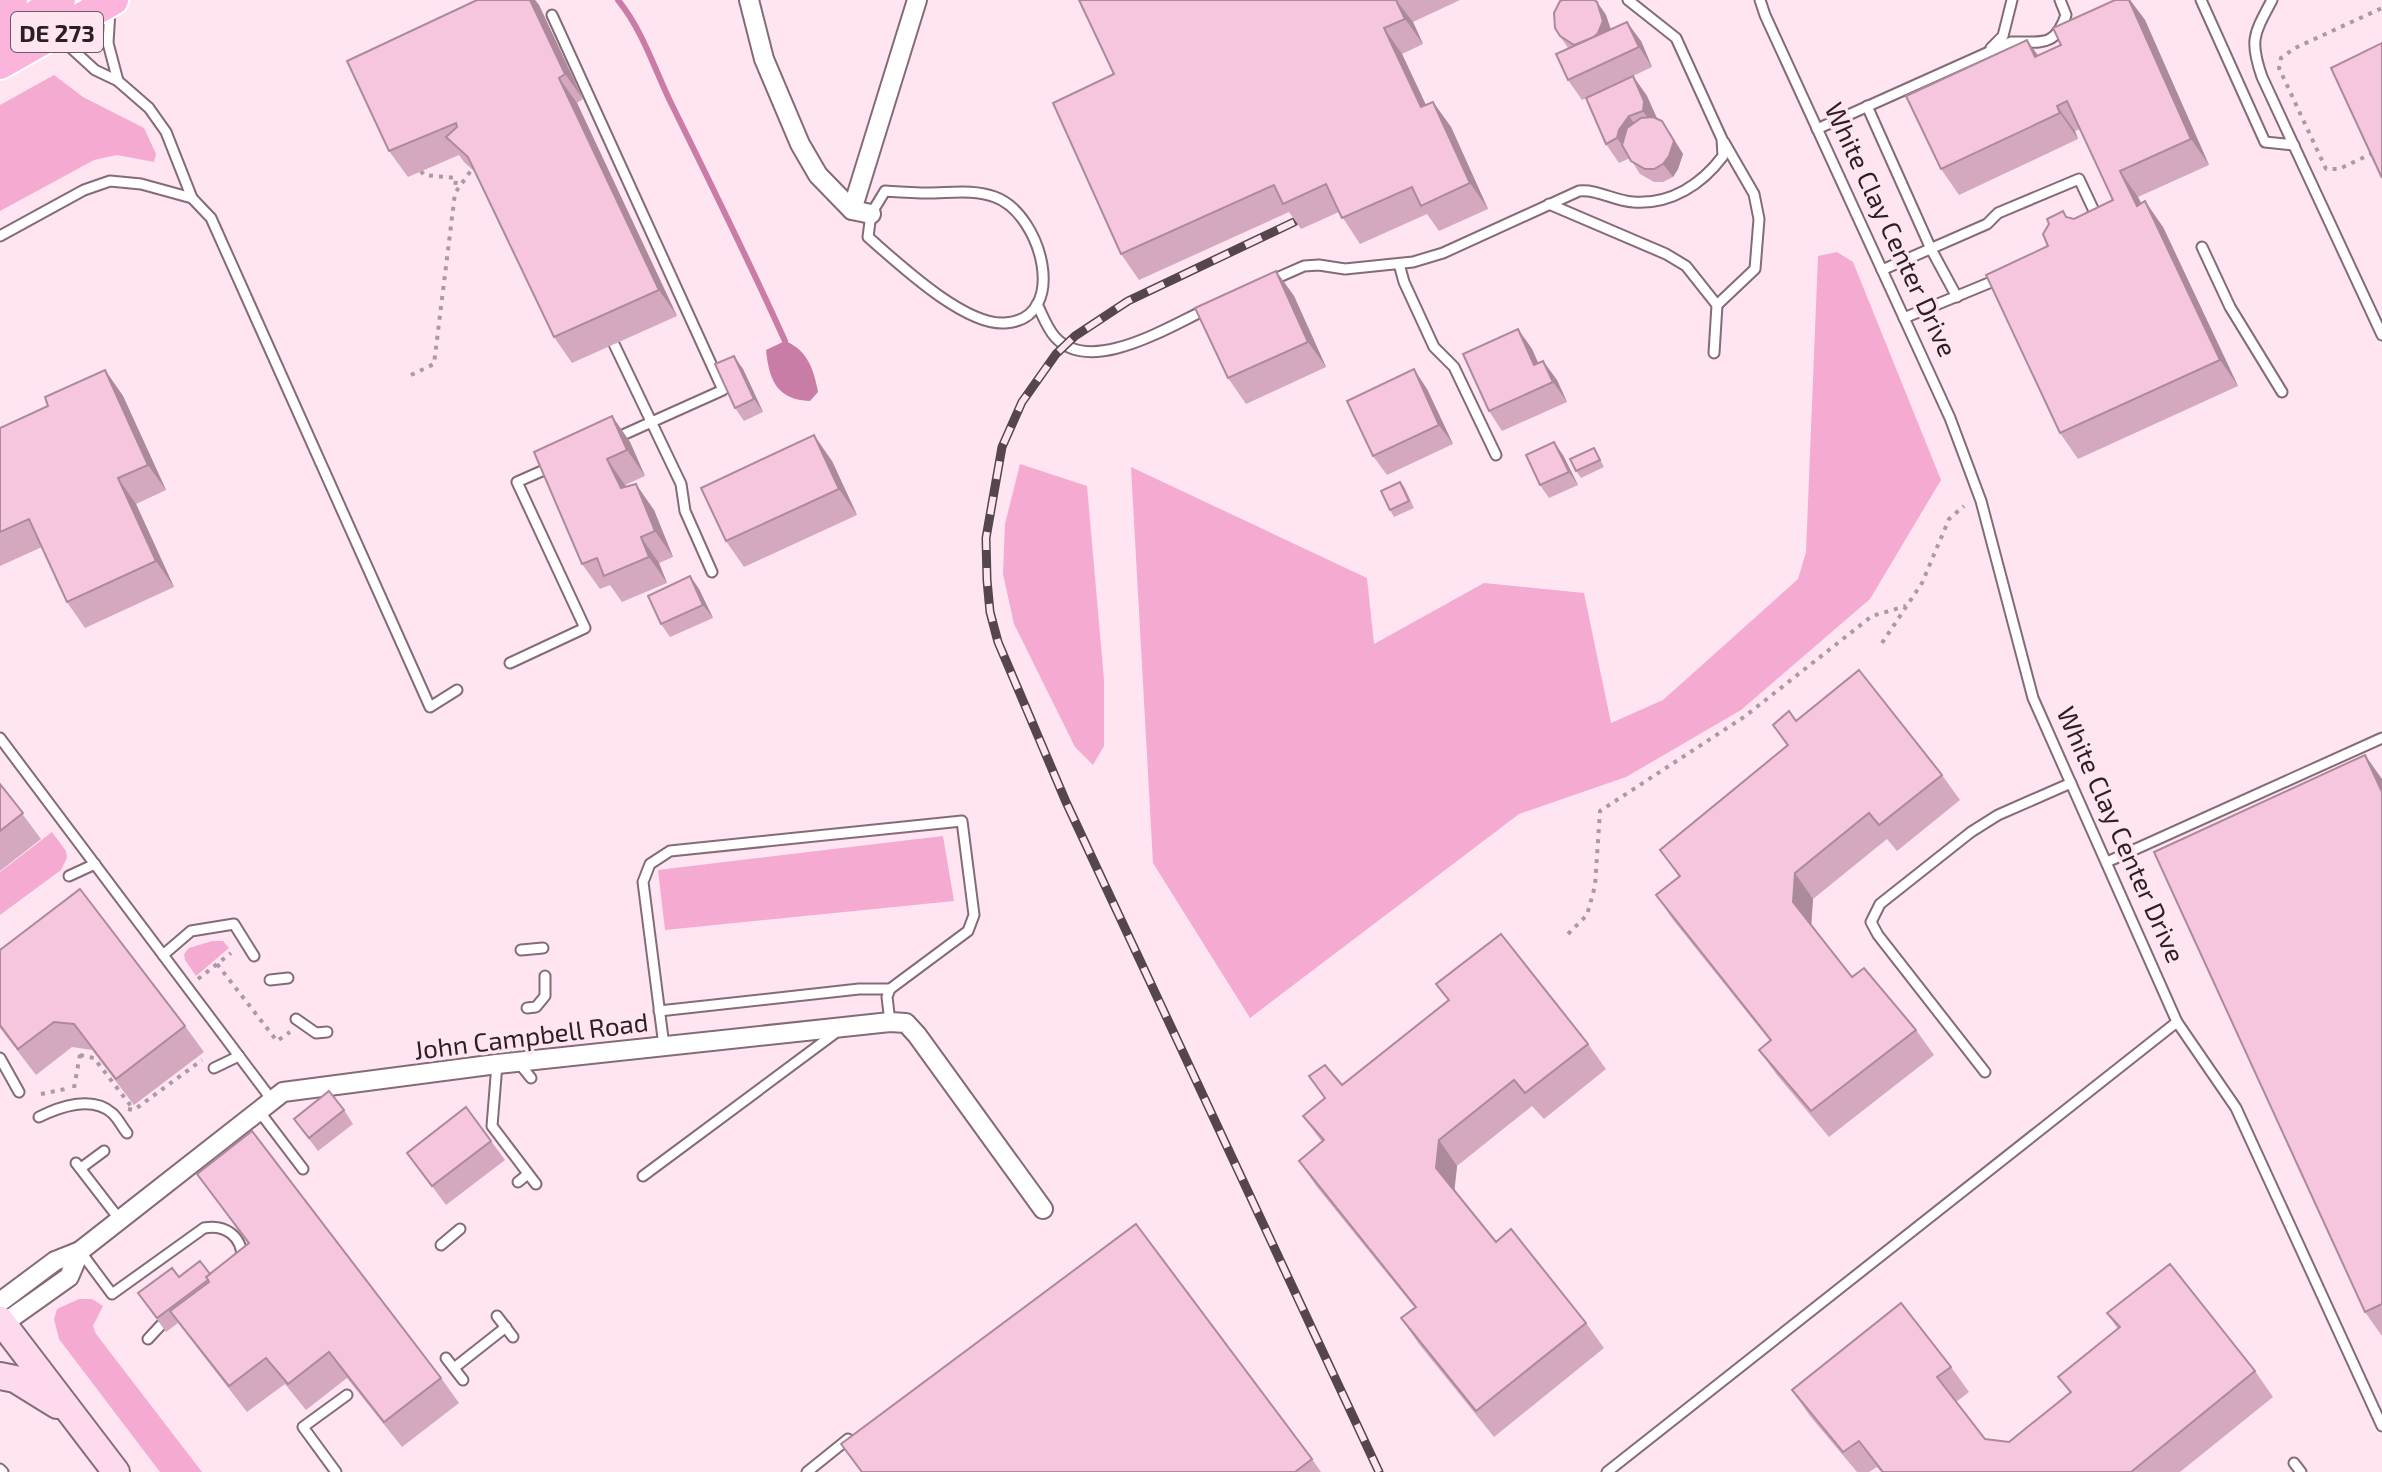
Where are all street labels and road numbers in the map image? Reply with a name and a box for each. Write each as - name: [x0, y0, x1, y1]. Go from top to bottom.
- road number: DE 273: [11, 12, 103, 52]
- street label: White Clay Center Drive: [1819, 97, 1965, 361]
- street label: White Clay Center Drive: [2052, 701, 2192, 967]
- street label: John Campbell Road: [412, 1005, 650, 1065]

